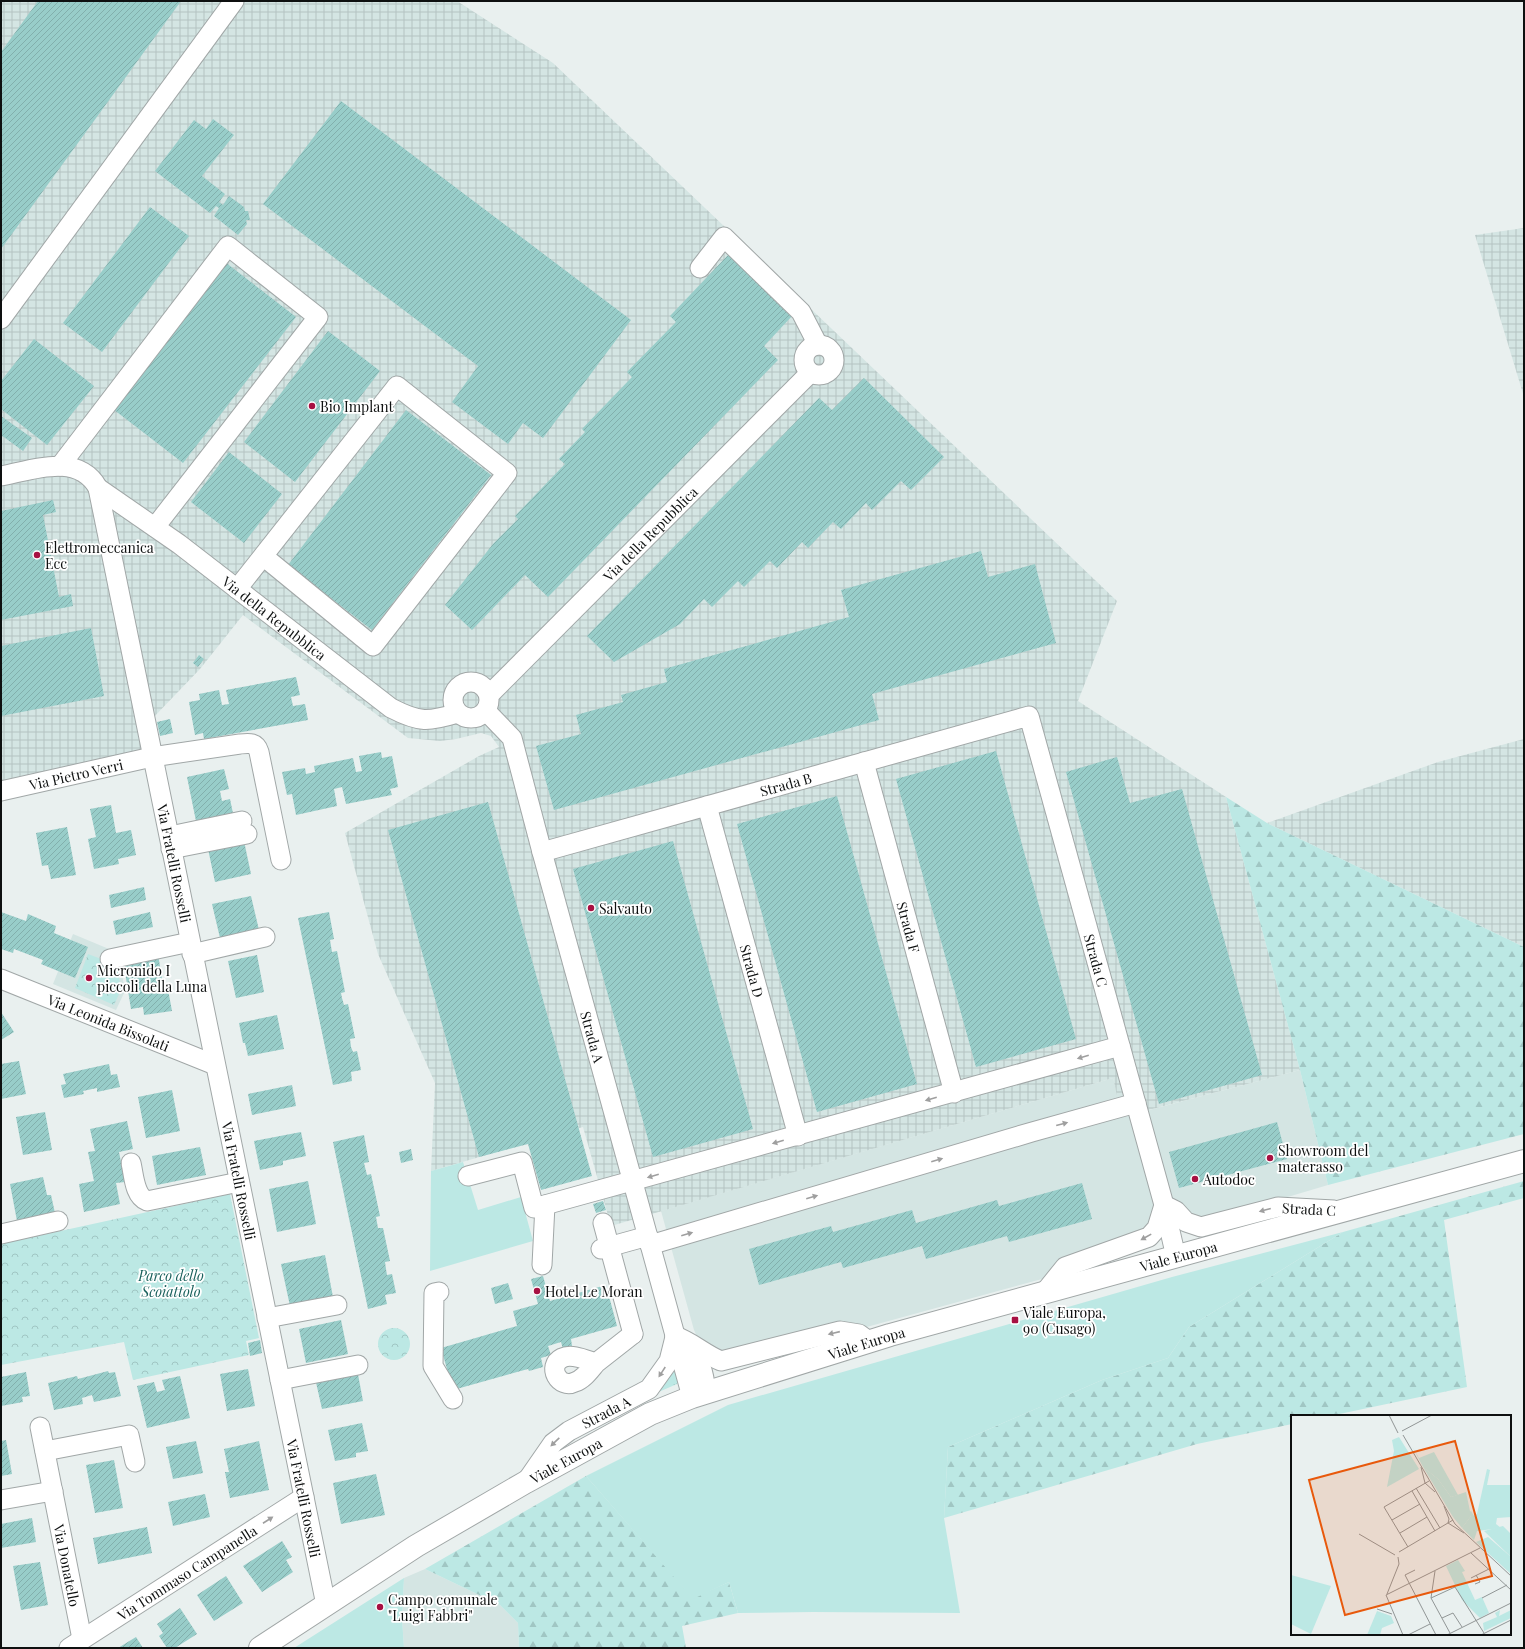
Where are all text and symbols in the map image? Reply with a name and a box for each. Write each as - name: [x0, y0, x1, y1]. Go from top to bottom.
- place label: Bio Implant: [320, 397, 395, 416]
- marker: Bio Implant: [307, 401, 317, 411]
- street label: Via della Repubblica: [598, 482, 701, 586]
- place label: Elettromeccanica Ecc: [45, 538, 154, 573]
- marker: Elettromeccanica Ecc: [32, 550, 42, 560]
- street label: Via della Repubblica: [218, 571, 330, 664]
- street label: Via Pietro Verri: [26, 754, 125, 794]
- street label: Strada B: [758, 768, 814, 800]
- street label: Via Fratelli Rosselli: [153, 801, 196, 924]
- place label: Salvauto: [599, 899, 652, 918]
- street label: Strada F: [893, 899, 925, 955]
- marker: Salvauto: [586, 903, 596, 913]
- street label: Strada C: [1080, 932, 1113, 989]
- street label: Strada D: [736, 942, 769, 1000]
- place label: Micronido I piccoli della Luna: [97, 961, 207, 996]
- marker: Micronido I piccoli della Luna: [84, 973, 94, 983]
- street label: Via Leonida Bissolati: [44, 989, 172, 1055]
- street label: Strada A: [577, 1009, 609, 1065]
- one-way arrow: [1077, 1054, 1089, 1060]
- one-way arrow: [924, 1096, 936, 1102]
- street label: Via Fratelli Rosselli: [218, 1119, 261, 1242]
- one-way arrow: [1056, 1121, 1068, 1127]
- one-way arrow: [772, 1139, 784, 1145]
- place label: Showroom del materasso: [1278, 1141, 1369, 1176]
- marker: Showroom del materasso: [1265, 1153, 1275, 1163]
- one-way arrow: [931, 1157, 943, 1163]
- place label: Autodoc: [1202, 1170, 1255, 1189]
- one-way arrow: [647, 1174, 659, 1180]
- marker: Autodoc: [1190, 1174, 1200, 1184]
- one-way arrow: [806, 1194, 818, 1200]
- street label: Strada C: [1282, 1198, 1336, 1220]
- one-way arrow: [1258, 1208, 1271, 1214]
- one-way arrow: [682, 1231, 694, 1237]
- one-way arrow: [1140, 1234, 1152, 1241]
- street label: Viale Europa: [1137, 1236, 1219, 1276]
- park label: Parco dello Scoiattolo: [137, 1266, 204, 1301]
- place label: Hotel Le Moran: [545, 1282, 643, 1301]
- marker: Hotel Le Moran: [532, 1286, 542, 1296]
- place label: Viale Europa, 90 (Cusago): [1022, 1303, 1106, 1338]
- marker: Viale Europa, 90 (Cusago): [1010, 1315, 1020, 1325]
- street label: Viale Europa: [825, 1322, 907, 1364]
- one-way arrow: [827, 1330, 839, 1336]
- one-way arrow: [658, 1367, 666, 1377]
- street label: Strada A: [578, 1391, 634, 1432]
- inset map: [1291, 1415, 1511, 1635]
- street label: Viale Europa: [525, 1433, 605, 1488]
- street label: Via Fratelli Rosselli: [283, 1436, 326, 1559]
- one-way arrow: [550, 1438, 560, 1447]
- one-way arrow: [263, 1516, 273, 1524]
- street label: Via Tommaso Campanella: [113, 1520, 260, 1625]
- street label: Via Donatello: [50, 1521, 85, 1608]
- place label: Campo comunale "Luigi Fabbri": [388, 1590, 498, 1625]
- marker: Campo comunale "Luigi Fabbri": [375, 1602, 385, 1612]

